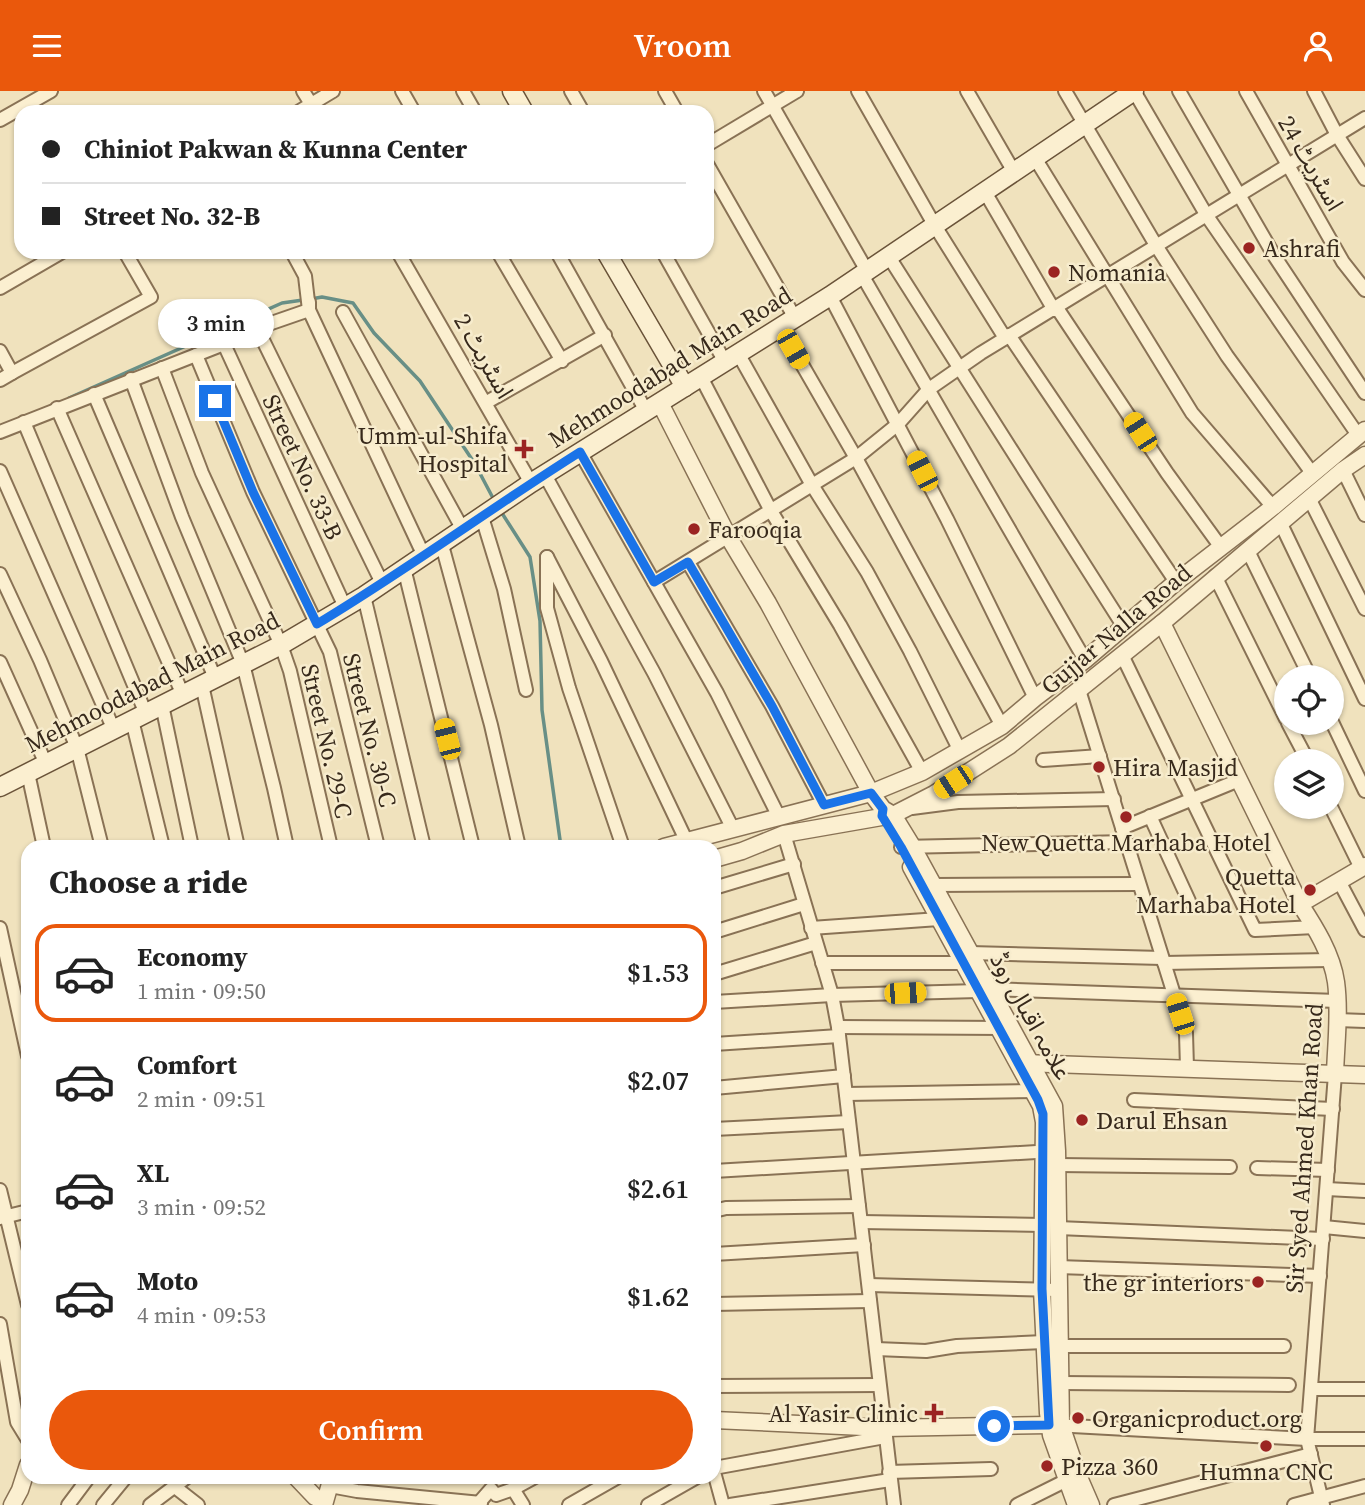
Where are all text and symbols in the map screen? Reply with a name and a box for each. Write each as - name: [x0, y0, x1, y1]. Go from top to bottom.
- text: Vroom: [634, 24, 731, 68]
- icon: menu: [28, 27, 66, 65]
- icon: person: [1299, 27, 1337, 65]
- street label: اسٹریٹ 24: [1270, 109, 1352, 217]
- text: Chiniot Pakwan & Kunna Center: [84, 131, 467, 167]
- text: Street No. 32-B: [84, 198, 260, 234]
- place label: Ashrafi: [1263, 232, 1340, 265]
- marker: Ashrafi: [1241, 240, 1257, 256]
- place label: Nomania: [1068, 256, 1167, 289]
- marker: Nomania: [1046, 264, 1062, 280]
- street label: Mehmoodabad Main Road: [542, 278, 798, 456]
- callout: 3 min: [157, 299, 273, 349]
- text: 3 min: [186, 307, 246, 339]
- street label: اسٹریٹ 2: [446, 307, 522, 405]
- car: [774, 326, 813, 372]
- route end: [199, 385, 231, 417]
- street label: Street No. 33-B: [255, 389, 351, 545]
- car: [1120, 409, 1161, 455]
- place label: Umm-ul-Shifa Hospital: [358, 419, 509, 480]
- marker: Umm-ul-Shifa Hospital: [514, 439, 534, 459]
- car: [904, 448, 941, 494]
- place label: Farooqia: [708, 513, 803, 546]
- marker: Farooqia: [686, 521, 702, 537]
- street label: Gujjar Nalla Road: [1034, 556, 1199, 702]
- street label: Mehmoodabad Main Road: [19, 603, 285, 761]
- street label: Street No. 30-C: [335, 650, 405, 810]
- street label: Street No. 29-C: [293, 661, 361, 821]
- map controls: [1274, 665, 1344, 819]
- button: locate: [1274, 665, 1344, 735]
- car: [432, 716, 463, 762]
- button: layers: [1274, 749, 1344, 819]
- place label: Hira Masjid: [1113, 751, 1238, 784]
- marker: Hira Masjid: [1091, 759, 1107, 775]
- car: [930, 762, 977, 802]
- marker: New Quetta Marhaba Hotel: [1118, 809, 1134, 825]
- place label: New Quetta Marhaba Hotel: [981, 826, 1271, 859]
- text: Choose a ride: [49, 860, 248, 904]
- place label: Quetta Marhaba Hotel: [1136, 860, 1297, 921]
- marker: Quetta Marhaba Hotel: [1302, 882, 1318, 898]
- text: Economy: [137, 939, 248, 975]
- icon: car: [53, 942, 116, 1005]
- street label: علامہ اقبال روڈ: [982, 946, 1080, 1086]
- text: $1.53: [627, 955, 689, 991]
- text: 1 min · 09:50: [137, 975, 266, 1007]
- car: [884, 982, 927, 1004]
- car: [1164, 991, 1197, 1037]
- street label: Sir Syed Ahmed Khan Road: [1277, 1001, 1331, 1294]
- text: Comfort: [137, 1047, 237, 1083]
- icon: car: [53, 1050, 116, 1113]
- text: $2.07: [627, 1063, 689, 1099]
- text: 2 min · 09:51: [137, 1083, 266, 1115]
- place label: Darul Ehsan: [1096, 1104, 1228, 1137]
- marker: Darul Ehsan: [1074, 1112, 1090, 1128]
- text: XL: [137, 1155, 169, 1191]
- icon: car: [53, 1158, 116, 1221]
- text: $2.61: [627, 1171, 689, 1207]
- text: 3 min · 09:52: [137, 1191, 266, 1223]
- text: Moto: [137, 1263, 198, 1299]
- icon: car: [53, 1266, 116, 1329]
- place label: the gr interiors: [1083, 1266, 1244, 1299]
- marker: the gr interiors: [1250, 1274, 1266, 1290]
- text: $1.62: [627, 1279, 689, 1315]
- text: 4 min · 09:53: [137, 1299, 266, 1331]
- button: Confirm: [49, 1390, 693, 1470]
- place label: Al Yasir Clinic: [768, 1397, 918, 1430]
- place label: Organicproduct.org: [1092, 1402, 1302, 1435]
- marker: Al Yasir Clinic: [924, 1403, 944, 1423]
- route start: [978, 1410, 1010, 1442]
- marker: Organicproduct.org: [1070, 1410, 1086, 1426]
- marker: Humna CNC: [1258, 1438, 1274, 1454]
- place label: Pizza 360: [1061, 1450, 1158, 1483]
- place label: Humna CNC: [1199, 1455, 1333, 1488]
- marker: Pizza 360: [1039, 1458, 1055, 1474]

